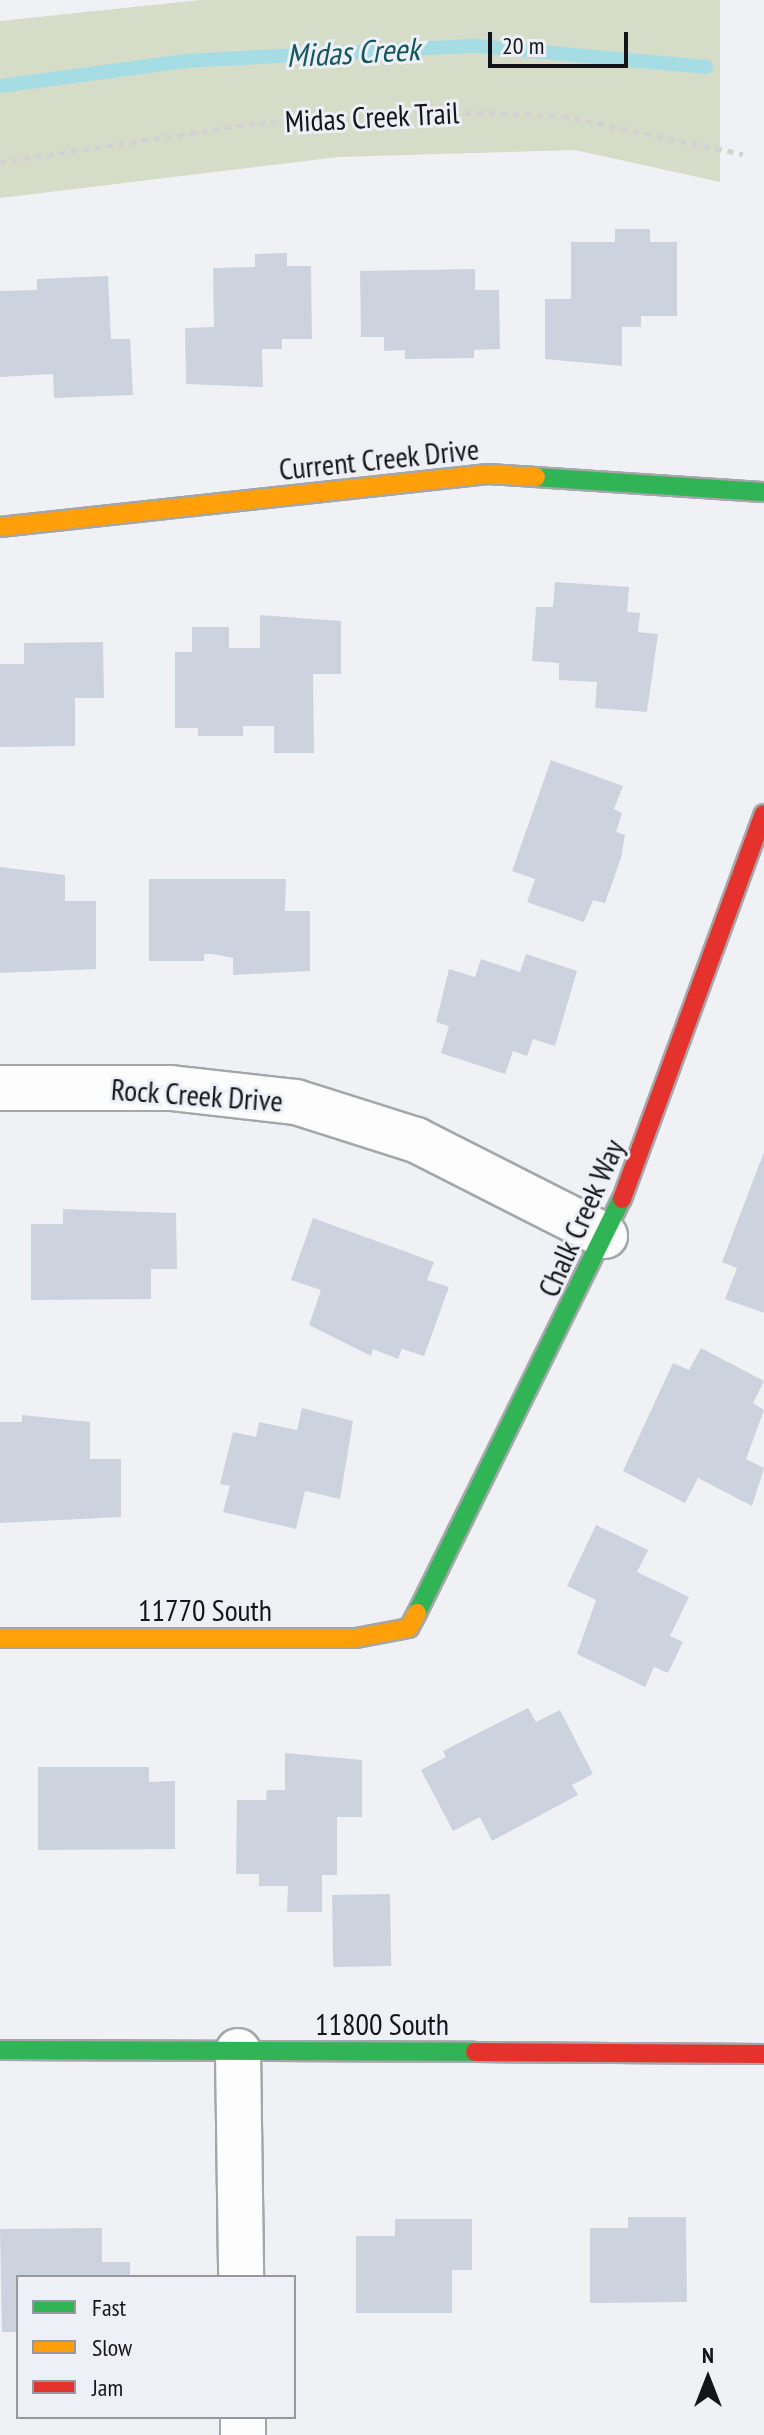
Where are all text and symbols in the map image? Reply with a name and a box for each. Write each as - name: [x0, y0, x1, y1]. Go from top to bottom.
- scale bar: [492, 16, 632, 66]
- water label: Midas Creek: [285, 29, 421, 75]
- text: 20 m: [502, 30, 544, 61]
- street label: Midas Creek Trail: [283, 94, 461, 140]
- street label: Current Creek Drive: [277, 431, 481, 487]
- street label: Rock Creek Drive: [109, 1071, 285, 1119]
- street label: Chalk Creek Way: [530, 1133, 632, 1303]
- street label: 11770 South: [138, 1592, 272, 1628]
- street label: 11800 South: [315, 2006, 449, 2042]
- legend: [16, 2275, 296, 2419]
- text: Fast: [92, 2292, 126, 2323]
- text: Slow: [92, 2332, 132, 2363]
- north arrow: [668, 2339, 748, 2419]
- text: N: [702, 2341, 714, 2369]
- text: Jam: [92, 2372, 123, 2403]

